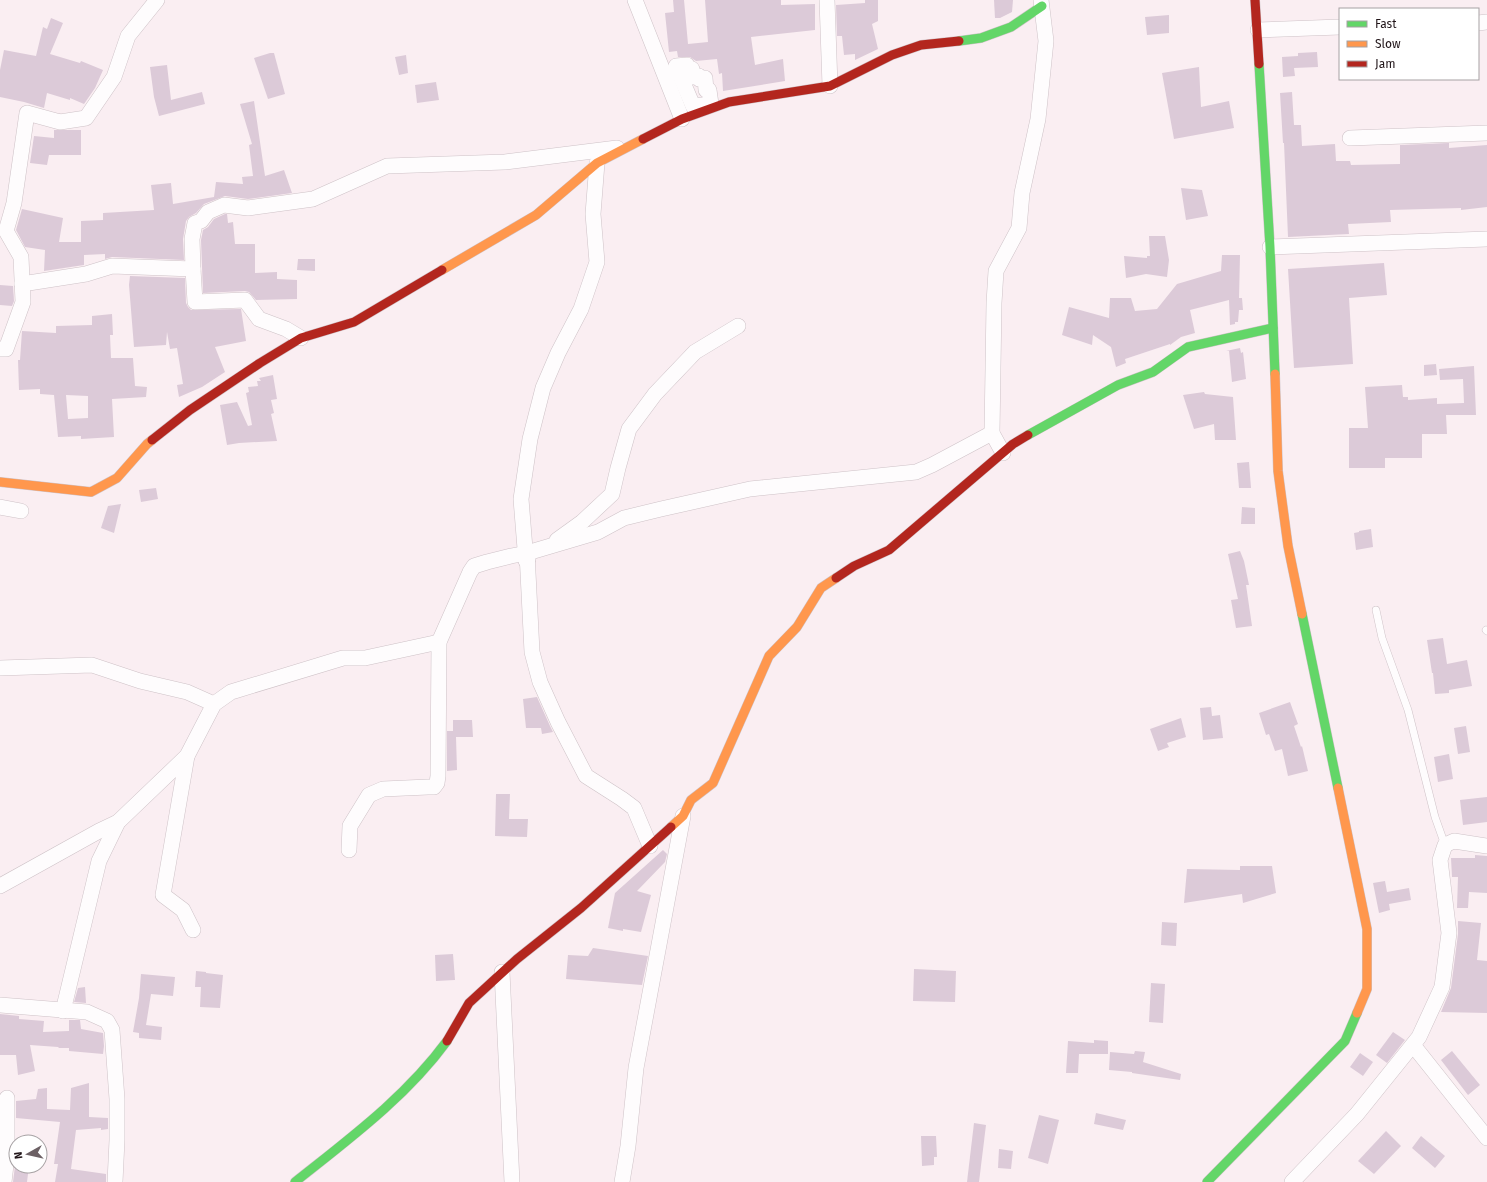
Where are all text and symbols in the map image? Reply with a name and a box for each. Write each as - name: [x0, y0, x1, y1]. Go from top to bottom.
- legend: [1339, 8, 1479, 80]
- text: Fast: [1375, 17, 1397, 31]
- text: Slow: [1375, 37, 1401, 51]
- text: Jam: [1375, 57, 1395, 71]
- north arrow: [8, 1134, 48, 1174]
- text: N: [12, 1151, 26, 1160]

